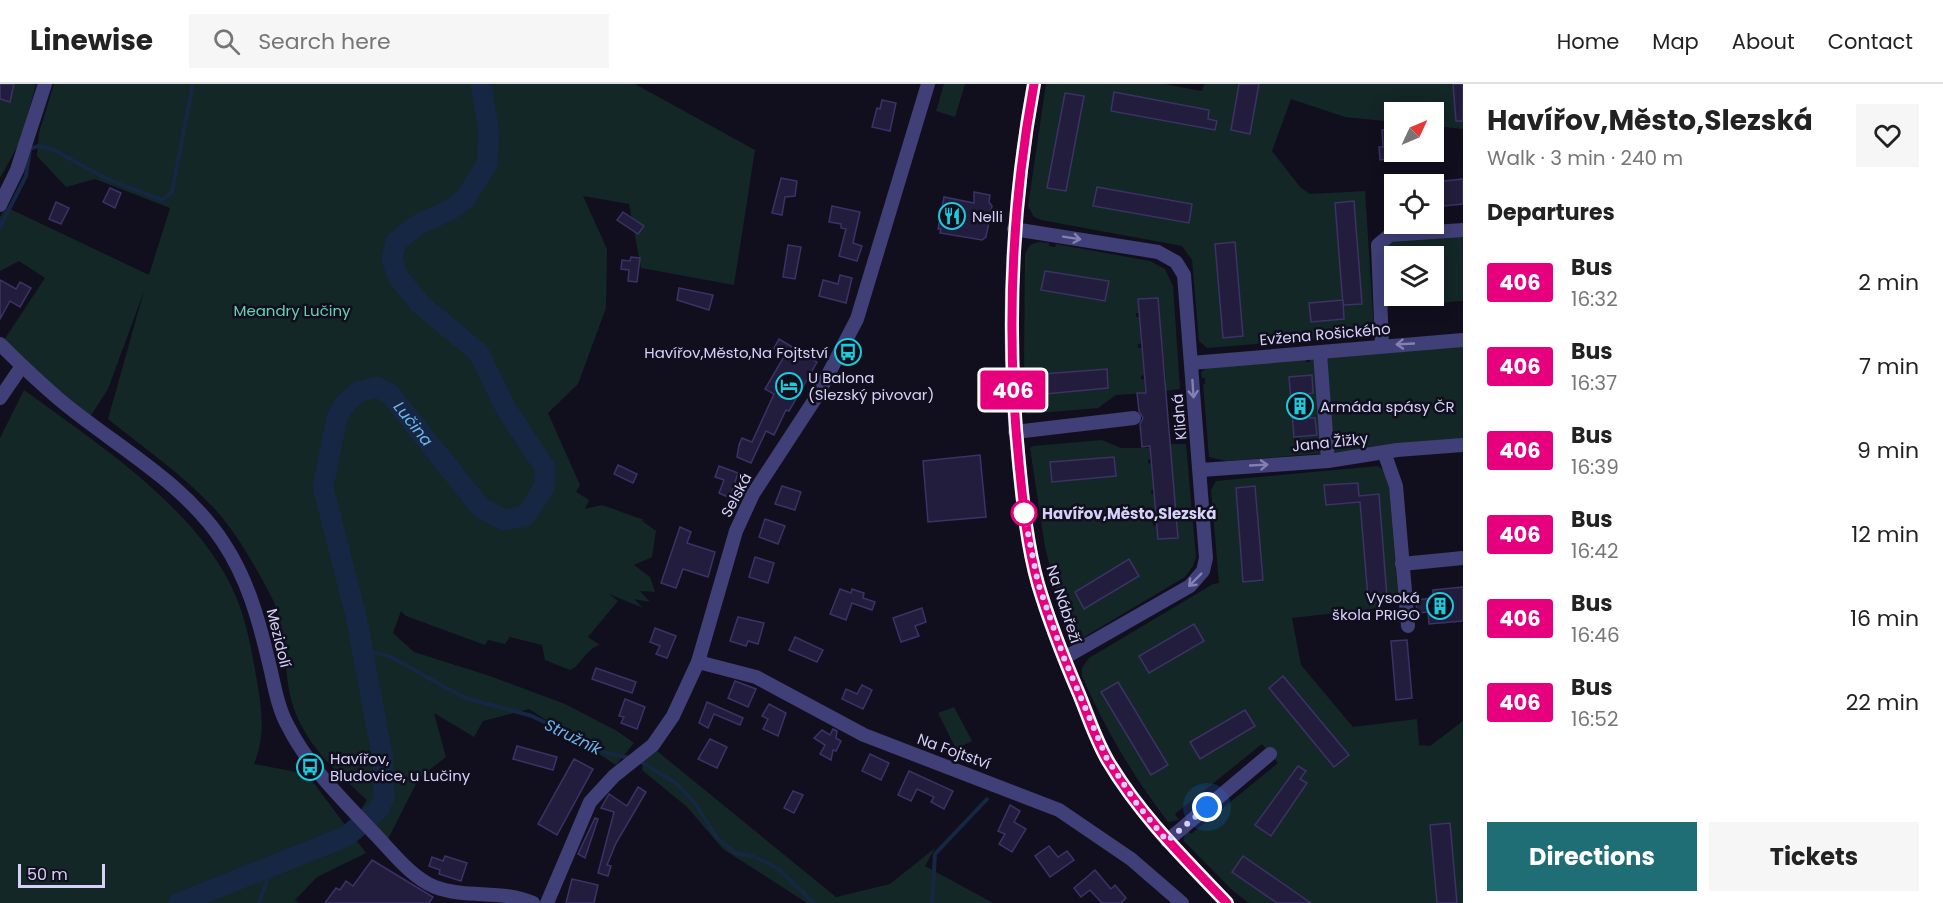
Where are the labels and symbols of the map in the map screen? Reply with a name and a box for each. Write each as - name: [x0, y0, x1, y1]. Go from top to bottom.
- north arrow: [1384, 102, 1444, 162]
- restaurant icon: Nelli: [937, 201, 967, 231]
- place label: Nelli: [972, 206, 1003, 227]
- one-way arrow: [1062, 233, 1082, 244]
- park label: Meandry Lučiny: [233, 300, 351, 321]
- street label: Evžena Rošického: [1259, 318, 1391, 350]
- bus stop icon: Havířov,Město,Na Fojtství: [833, 337, 863, 367]
- one-way arrow: [1395, 338, 1415, 349]
- place label: Havířov,Město,Na Fojtství: [644, 342, 828, 363]
- place label: U Balona (Slezský pivovar): [808, 367, 934, 405]
- line badge: 406: [978, 370, 1048, 410]
- hotel icon: U Balona (Slezský pivovar): [774, 371, 804, 401]
- one-way arrow: [1187, 379, 1198, 398]
- building icon: Armáda spásy ČR: [1285, 391, 1315, 421]
- street label: Klidná: [1167, 393, 1191, 441]
- water label: Lučina: [388, 396, 439, 451]
- place label: Armáda spásy ČR: [1320, 396, 1455, 417]
- street label: Jana Žižky: [1291, 427, 1370, 456]
- one-way arrow: [1248, 459, 1268, 470]
- street label: Selská: [716, 469, 756, 521]
- marker: Havířov,Město,Slezská: [1011, 500, 1037, 526]
- place label: Havířov,Město,Slezská: [1042, 503, 1217, 524]
- street label: Na Nábřeží: [1042, 562, 1087, 646]
- one-way arrow: [1187, 572, 1202, 587]
- place label: Vysoká škola PRIGO: [1332, 587, 1420, 625]
- building icon: Vysoká škola PRIGO: [1425, 591, 1455, 621]
- street label: Mezidolí: [262, 606, 297, 670]
- water label: Stružník: [541, 713, 606, 761]
- street label: Na Fojtství: [914, 728, 994, 774]
- place label: Havířov, Bludovice, u Lučiny: [330, 748, 471, 786]
- bus stop icon: Havířov, Bludovice, u Lučiny: [295, 752, 325, 782]
- your location: [1192, 792, 1222, 822]
- scale bar: [18, 861, 105, 888]

